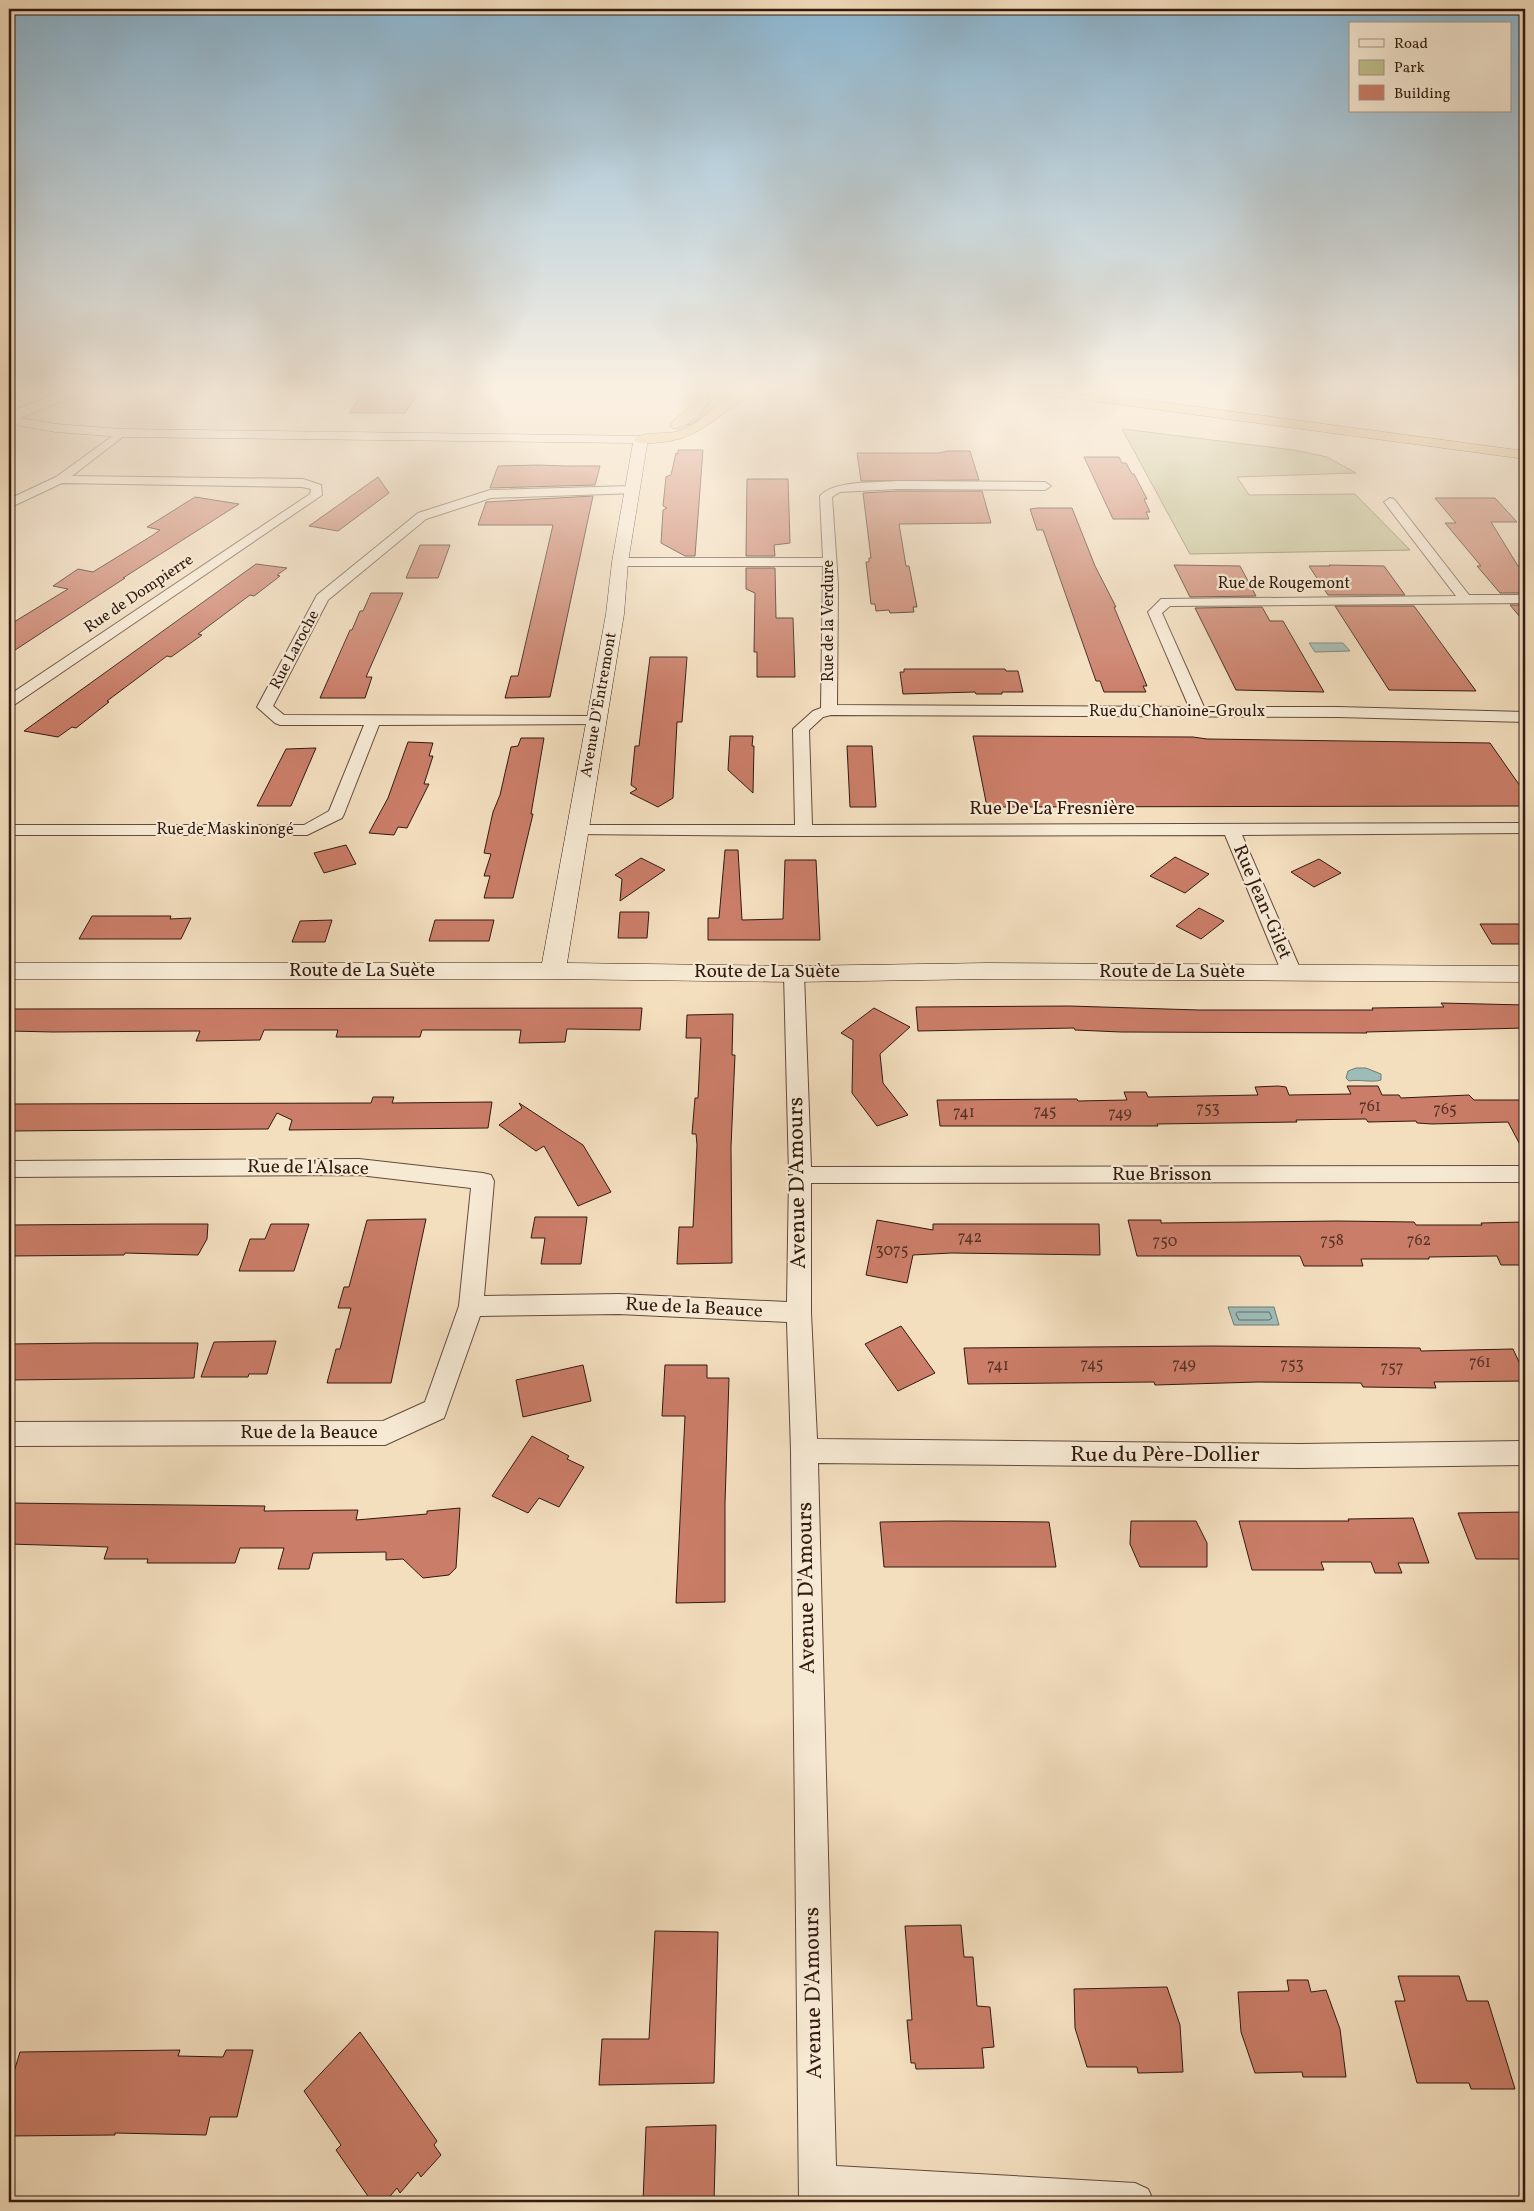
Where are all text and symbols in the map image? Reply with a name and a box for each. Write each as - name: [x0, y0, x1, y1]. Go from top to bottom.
- legend: [1349, 22, 1512, 112]
- text: Road: [1394, 34, 1428, 55]
- text: Park: [1394, 58, 1425, 79]
- text: Building: [1394, 84, 1451, 105]
- street label: Rue de Dompierre: [80, 549, 198, 639]
- street label: Rue de la Verdure: [818, 560, 840, 682]
- street label: Rue de Rougemont: [1218, 573, 1351, 595]
- street label: Rue Laroche: [265, 607, 325, 693]
- street label: Avenue D'Entremont: [575, 630, 623, 779]
- street label: Rue du Chanoine-Groulx: [1089, 701, 1265, 723]
- street label: Rue De La Fresnière: [969, 796, 1135, 822]
- street label: Rue de Maskinongé: [156, 819, 294, 841]
- street label: Rue Jean-Gilet: [1226, 841, 1298, 963]
- street label: Route de La Suète: [289, 958, 435, 984]
- street label: Route de La Suète: [694, 959, 840, 985]
- street label: Route de La Suète: [1099, 959, 1245, 985]
- house number: 761: [1359, 1096, 1381, 1118]
- street label: Avenue D'Amours: [781, 1097, 815, 1269]
- house number: 753: [1196, 1098, 1220, 1120]
- house number: 765: [1433, 1099, 1457, 1121]
- house number: 745: [1034, 1101, 1056, 1123]
- house number: 741: [953, 1102, 975, 1124]
- house number: 749: [1108, 1103, 1132, 1125]
- street label: Rue de l'Alsace: [247, 1154, 369, 1182]
- street label: Rue Brisson: [1112, 1162, 1212, 1188]
- house number: 742: [958, 1227, 982, 1249]
- house number: 758: [1320, 1230, 1344, 1252]
- house number: 762: [1407, 1230, 1431, 1252]
- house number: 750: [1153, 1231, 1177, 1253]
- house number: 3075: [876, 1240, 908, 1262]
- street label: Rue de la Beauce: [625, 1291, 763, 1325]
- house number: 761: [1469, 1352, 1491, 1374]
- house number: 745: [1081, 1354, 1103, 1376]
- house number: 749: [1172, 1354, 1196, 1376]
- house number: 753: [1280, 1354, 1304, 1376]
- house number: 741: [987, 1355, 1009, 1377]
- house number: 757: [1380, 1357, 1404, 1379]
- street label: Rue de la Beauce: [240, 1420, 378, 1446]
- street label: Rue du Père-Dollier: [1070, 1440, 1260, 1471]
- street label: Avenue D'Amours: [790, 1502, 824, 1674]
- street label: Avenue D'Amours: [797, 1907, 831, 2079]

